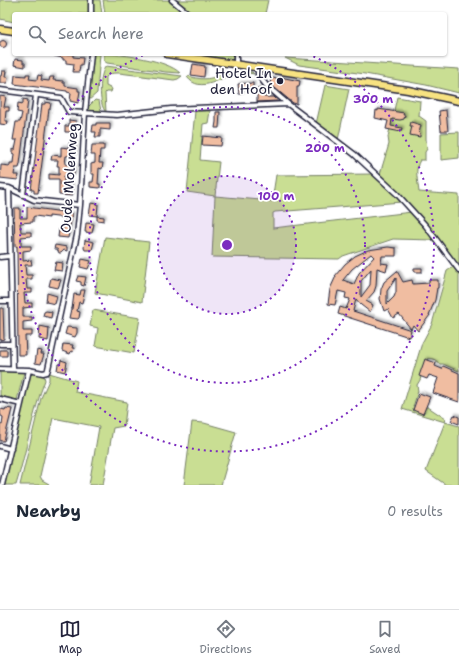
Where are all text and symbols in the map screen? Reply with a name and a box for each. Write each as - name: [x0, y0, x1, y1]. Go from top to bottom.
- search box: [12, 12, 447, 56]
- icon: search: [26, 23, 48, 45]
- text: Search here: [58, 24, 144, 44]
- place label: Hotel In den Hoof: [210, 64, 273, 98]
- marker: Hotel In den Hoof: [275, 76, 285, 86]
- text: 300 m: [353, 91, 393, 107]
- street label: Oude Molenweg: [56, 122, 82, 234]
- text: 200 m: [305, 140, 345, 156]
- text: 100 m: [258, 188, 295, 204]
- centre of rings: [220, 238, 234, 252]
- text: Nearby: [16, 500, 81, 522]
- text: 0 results: [387, 503, 443, 520]
- tab: Map: [59, 618, 82, 657]
- tab: Directions: [199, 618, 252, 657]
- tab: Saved: [369, 618, 400, 657]

